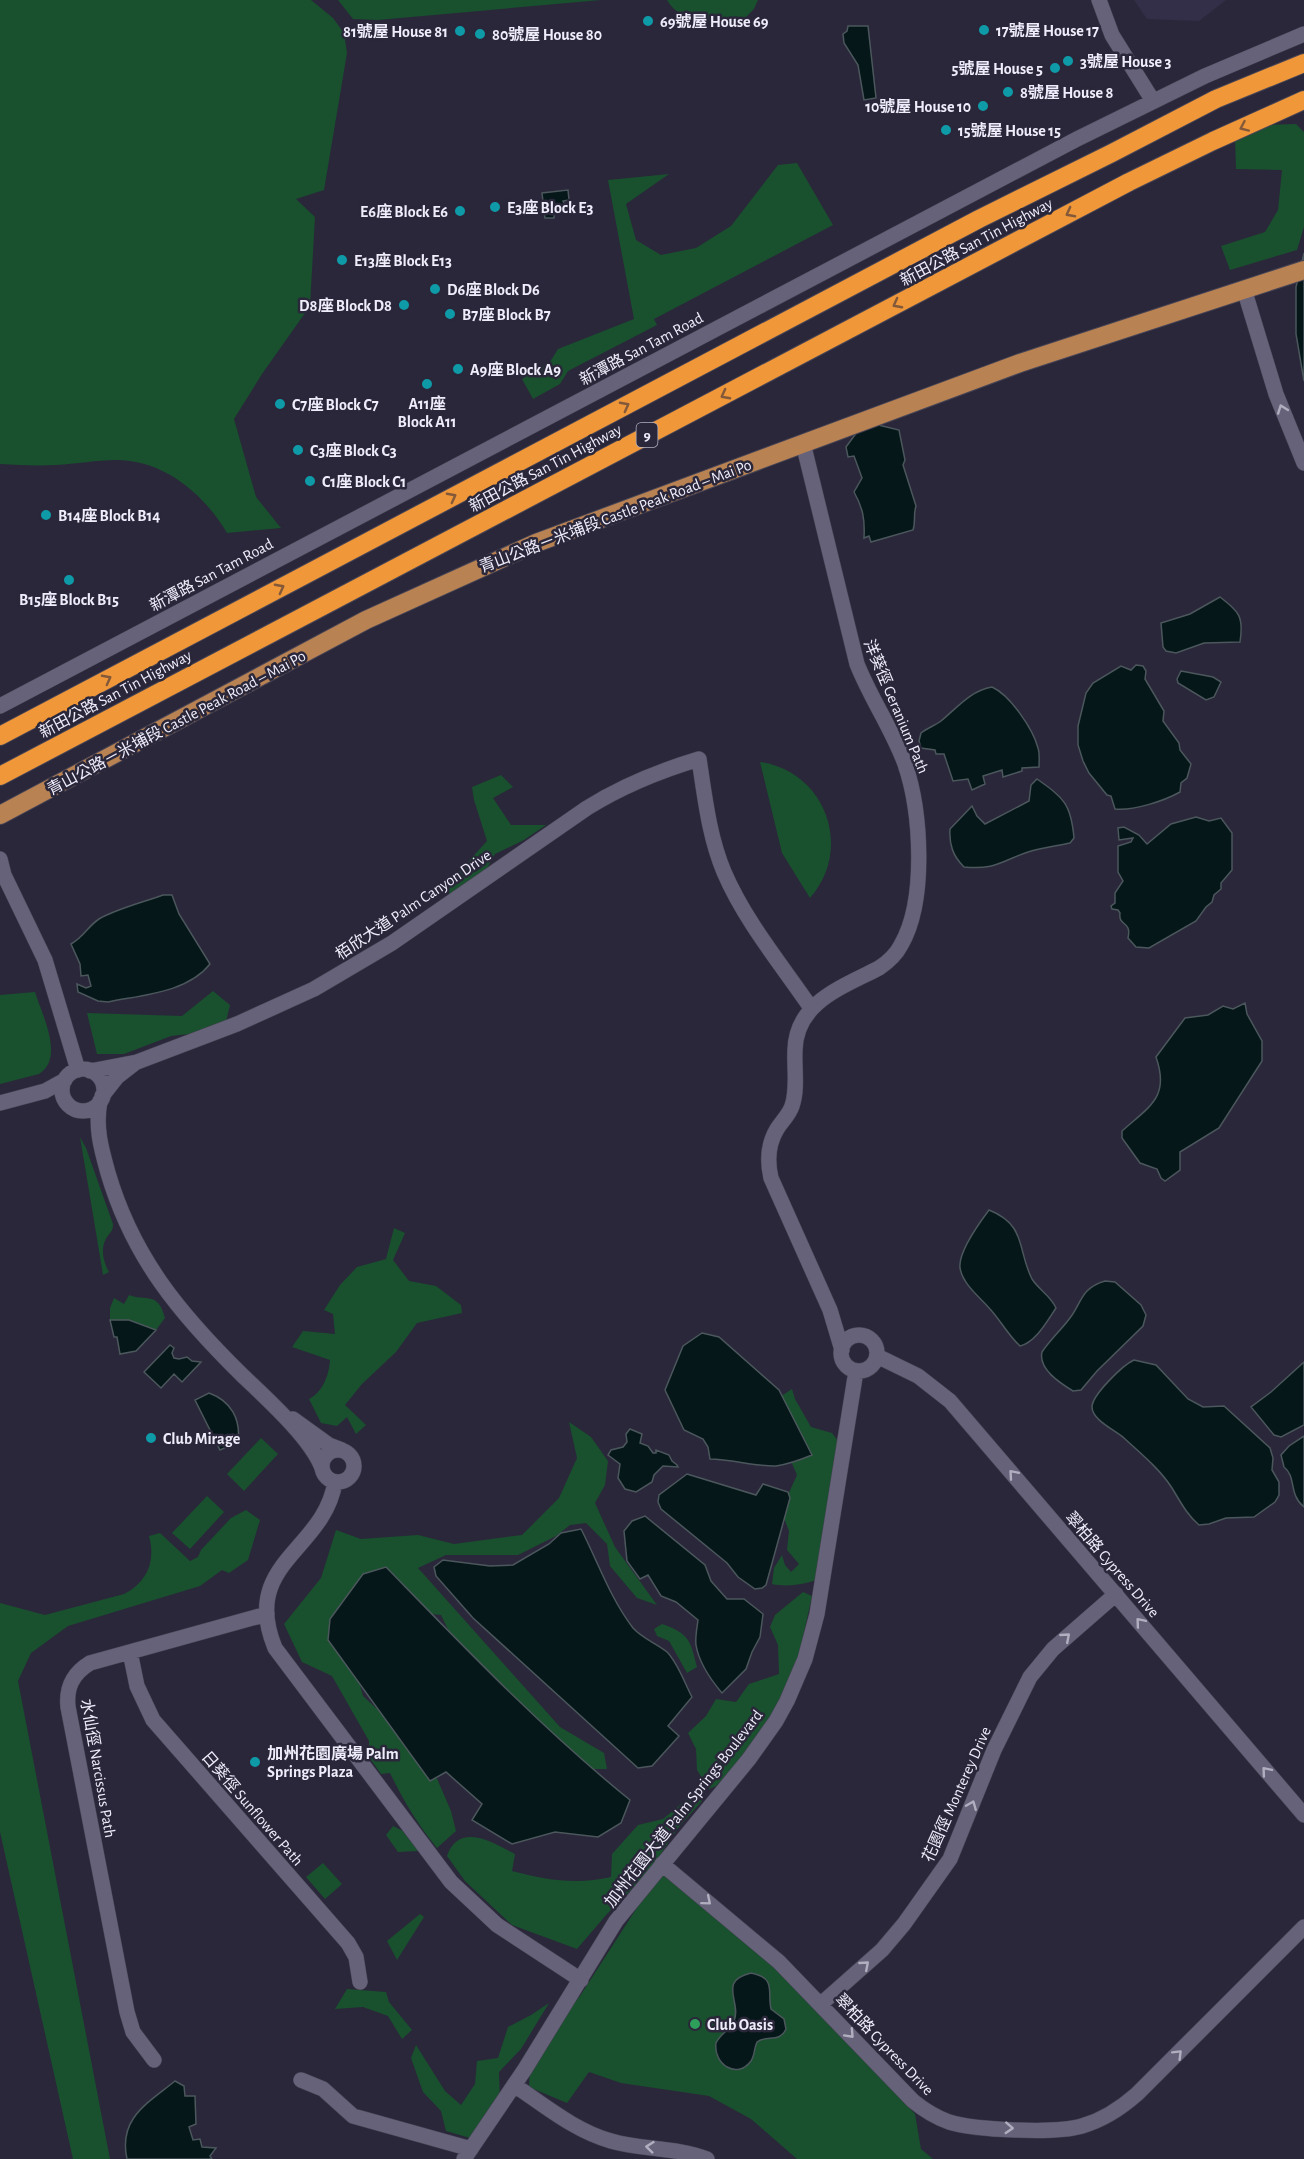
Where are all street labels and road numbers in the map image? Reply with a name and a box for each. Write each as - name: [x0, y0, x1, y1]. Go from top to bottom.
- street label: 新田公路 San Tin Highway: [897, 194, 1056, 290]
- street label: 新潭路 San Tam Road: [577, 309, 706, 388]
- street label: 新田公路 San Tin Highway: [466, 420, 625, 516]
- road number: 9: [636, 423, 658, 447]
- street label: 青山公路－米埔段 Castle Peak Road – Mai Po: [477, 455, 754, 575]
- street label: 新潭路 San Tam Road: [147, 535, 276, 614]
- street label: 洋葵徑 Geranium Path: [861, 637, 932, 776]
- street label: 新田公路 San Tin Highway: [36, 646, 195, 742]
- street label: 青山公路－米埔段 Castle Peak Road – Mai Po: [44, 647, 309, 798]
- street label: 栢欣大道 Palm Canyon Drive: [333, 846, 495, 964]
- street label: 翠柏路 Cypress Drive: [1062, 1508, 1163, 1621]
- street label: 水仙徑 Narcissus Path: [78, 1697, 119, 1839]
- street label: 加州花園大道 Palm Springs Boulevard: [601, 1706, 766, 1910]
- street label: 花園徑 Monterey Drive: [919, 1724, 995, 1865]
- street label: 日葵徑 Sunflower Path: [198, 1748, 307, 1869]
- street label: 翠柏路 Cypress Drive: [831, 1990, 937, 2099]

